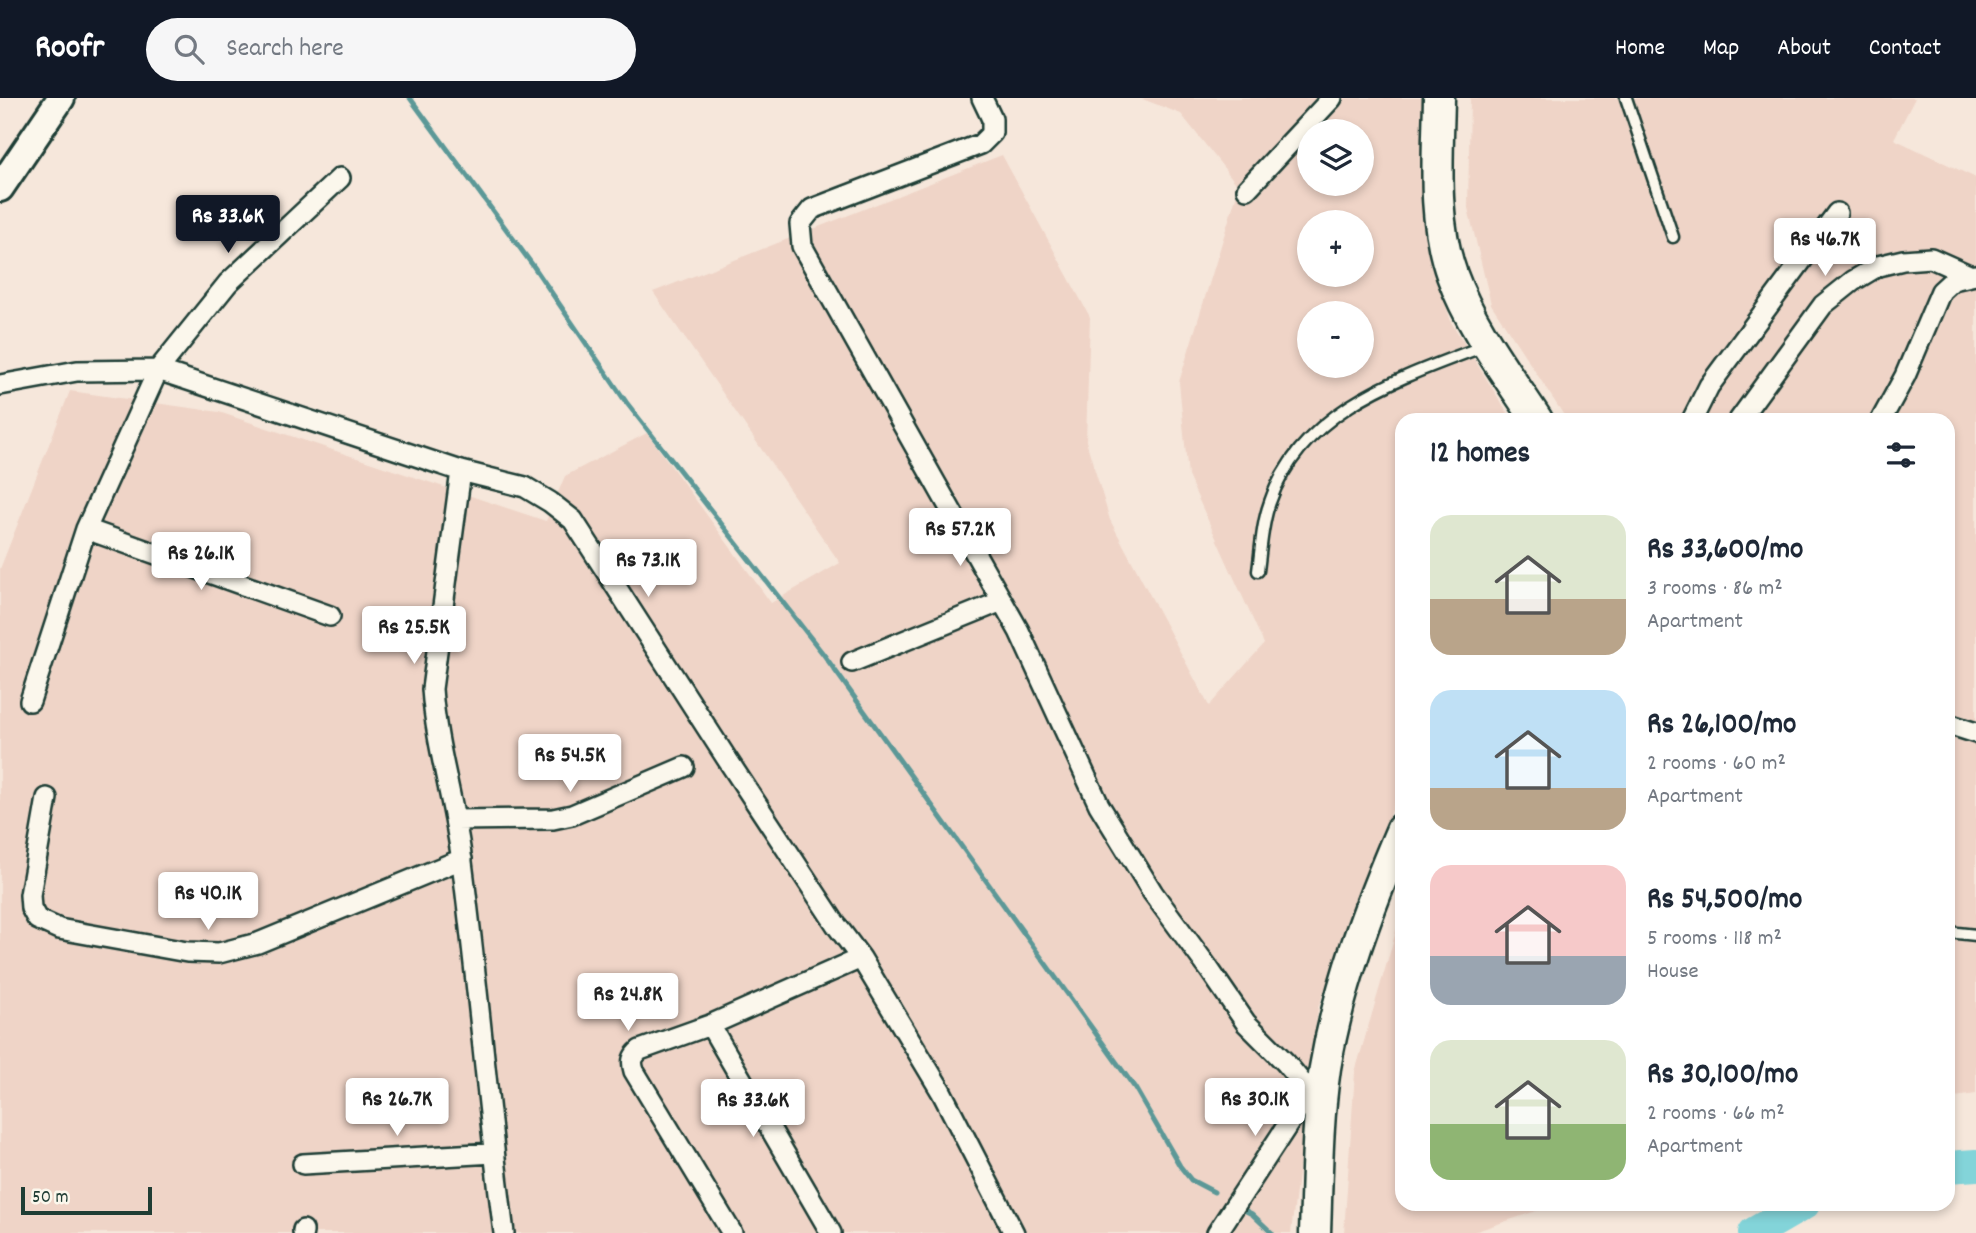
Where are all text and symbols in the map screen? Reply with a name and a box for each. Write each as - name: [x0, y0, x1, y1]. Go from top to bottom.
- search box: [146, 18, 636, 81]
- text: Roofr: [35, 26, 104, 73]
- icon: search: [170, 30, 208, 68]
- text: Search here: [226, 31, 344, 68]
- text: Home: [1615, 32, 1665, 66]
- text: Map: [1703, 32, 1739, 66]
- text: About: [1777, 32, 1831, 66]
- text: Contact: [1869, 32, 1941, 66]
- map controls: [1297, 119, 1374, 378]
- button: layers: [1297, 119, 1374, 196]
- pin: Rs 33.6K: [156, 195, 300, 255]
- text: Rs 33.6K: [192, 201, 264, 234]
- button: +: [1297, 210, 1374, 287]
- pin: Rs 46.7K: [1753, 218, 1897, 278]
- text: Rs 46.7K: [1790, 224, 1860, 257]
- button: −: [1297, 301, 1374, 378]
- text: 12 homes: [1430, 434, 1530, 477]
- icon: filters: [1882, 436, 1920, 474]
- pin: Rs 57.2K: [888, 508, 1032, 568]
- text: Rs 57.2K: [925, 514, 995, 547]
- text: Rs 33,600/mo: [1647, 530, 1803, 573]
- pin: Rs 26.1K: [129, 532, 273, 592]
- text: Rs 26.1K: [168, 538, 234, 571]
- pin: Rs 73.1K: [576, 540, 720, 599]
- icon: home: [1486, 543, 1570, 627]
- text: Rs 73.1K: [616, 545, 680, 578]
- text: 3 rooms · 86 m²: [1647, 573, 1783, 606]
- pin: Rs 25.5K: [342, 606, 486, 666]
- text: Apartment: [1647, 606, 1743, 639]
- text: Rs 25.5K: [378, 612, 450, 645]
- text: Rs 26,100/mo: [1647, 705, 1796, 748]
- icon: home: [1486, 718, 1570, 802]
- pin: Rs 54.5K: [498, 734, 642, 794]
- text: Rs 54.5K: [534, 740, 606, 773]
- text: 2 rooms · 60 m²: [1647, 748, 1786, 781]
- text: Apartment: [1647, 781, 1743, 814]
- pin: Rs 40.1K: [136, 872, 280, 932]
- text: Rs 40.1K: [174, 878, 242, 911]
- text: Rs 54,500/mo: [1647, 880, 1802, 923]
- icon: home: [1486, 893, 1570, 977]
- text: 5 rooms · 118 m²: [1647, 923, 1782, 956]
- text: House: [1647, 956, 1699, 989]
- pin: Rs 24.8K: [556, 974, 700, 1033]
- text: Rs 24.8K: [593, 979, 663, 1012]
- text: Rs 30,100/mo: [1647, 1055, 1798, 1098]
- icon: home: [1486, 1068, 1570, 1152]
- pin: Rs 26.7K: [325, 1079, 469, 1138]
- pin: Rs 30.1K: [1183, 1079, 1327, 1138]
- pin: Rs 33.6K: [681, 1080, 825, 1139]
- text: Rs 26.7K: [362, 1084, 432, 1117]
- text: Rs 30.1K: [1221, 1084, 1289, 1117]
- text: Rs 33.6K: [717, 1085, 789, 1118]
- text: 2 rooms · 66 m²: [1647, 1098, 1785, 1131]
- text: Apartment: [1647, 1131, 1743, 1164]
- scale bar: [21, 1184, 152, 1216]
- text: 50 m: [32, 1185, 69, 1212]

